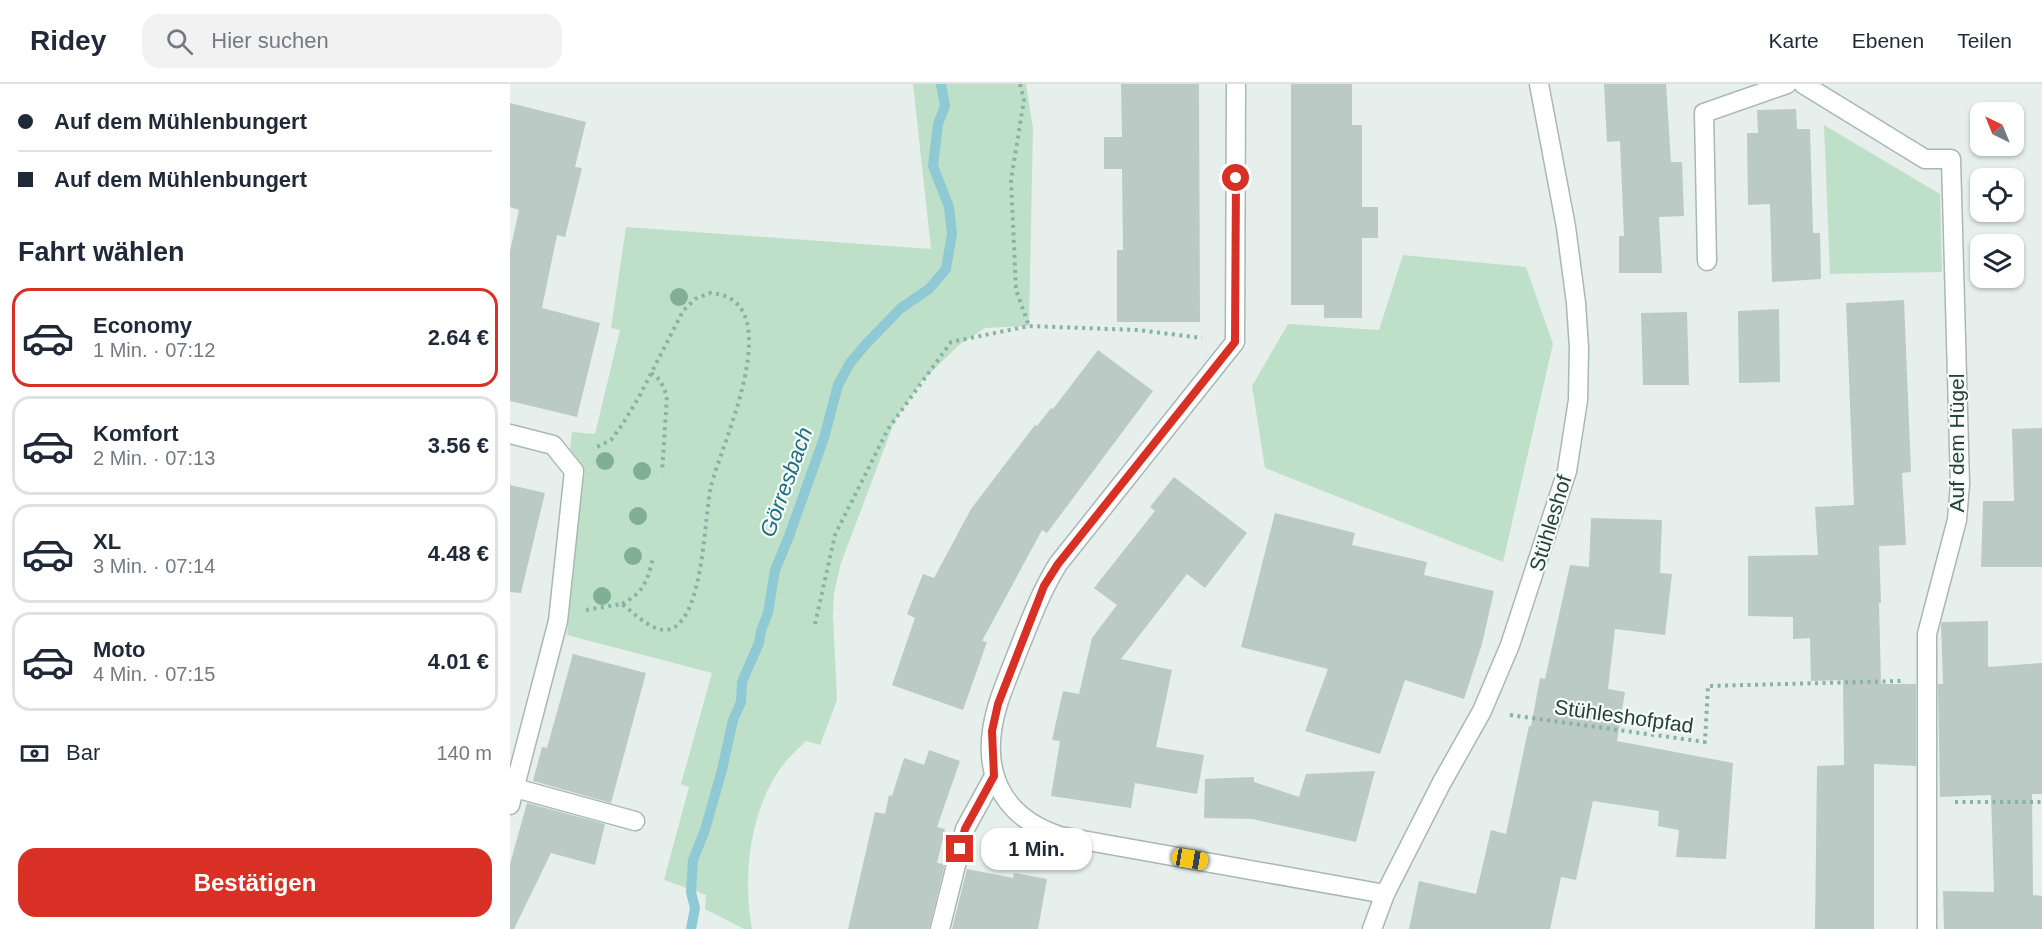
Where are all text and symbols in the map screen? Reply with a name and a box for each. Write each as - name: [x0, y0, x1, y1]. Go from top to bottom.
- search box: [142, 14, 562, 68]
- text: Ridey: [30, 25, 106, 56]
- icon: search: [163, 25, 196, 58]
- text: Hier suchen: [211, 28, 329, 53]
- text: Karte: [1769, 29, 1819, 52]
- text: Ebenen: [1852, 29, 1924, 52]
- text: Teilen: [1957, 29, 2012, 52]
- north arrow: [1970, 102, 2024, 156]
- map controls: [1970, 102, 2024, 288]
- text: Auf dem Mühlenbungert: [54, 109, 307, 134]
- route start: [1222, 164, 1249, 191]
- text: Auf dem Mühlenbungert: [54, 167, 307, 192]
- button: locate: [1970, 168, 2024, 222]
- button: layers: [1970, 234, 2024, 288]
- text: Fahrt wählen: [18, 237, 185, 267]
- icon: car: [21, 311, 75, 365]
- text: Economy: [93, 313, 192, 338]
- text: 2.64 €: [428, 325, 489, 350]
- text: 1 Min. · 07:12: [93, 339, 215, 361]
- street label: Auf dem Hügel: [1945, 374, 1968, 512]
- icon: car: [21, 419, 75, 473]
- text: Komfort: [93, 421, 179, 446]
- water label: Görresbach: [755, 424, 817, 540]
- text: 3.56 €: [428, 433, 489, 458]
- text: 2 Min. · 07:13: [93, 447, 215, 469]
- street label: Stühleshof: [1524, 472, 1576, 574]
- icon: car: [21, 527, 75, 581]
- text: XL: [93, 529, 121, 554]
- text: 4.48 €: [428, 541, 489, 566]
- text: 3 Min. · 07:14: [93, 555, 215, 577]
- icon: car: [21, 635, 75, 689]
- text: Moto: [93, 637, 146, 662]
- text: 4.01 €: [428, 649, 489, 674]
- text: 4 Min. · 07:15: [93, 663, 215, 685]
- street label: Stühleshofpfad: [1553, 695, 1695, 737]
- icon: cash: [18, 737, 51, 770]
- text: Bar: [66, 740, 100, 765]
- text: 140 m: [436, 742, 492, 764]
- callout: 1 Min.: [981, 828, 1092, 870]
- route end: [946, 835, 973, 862]
- text: 1 Min.: [1008, 838, 1065, 860]
- car: [1171, 847, 1209, 871]
- button: Bestätigen: [18, 848, 492, 917]

